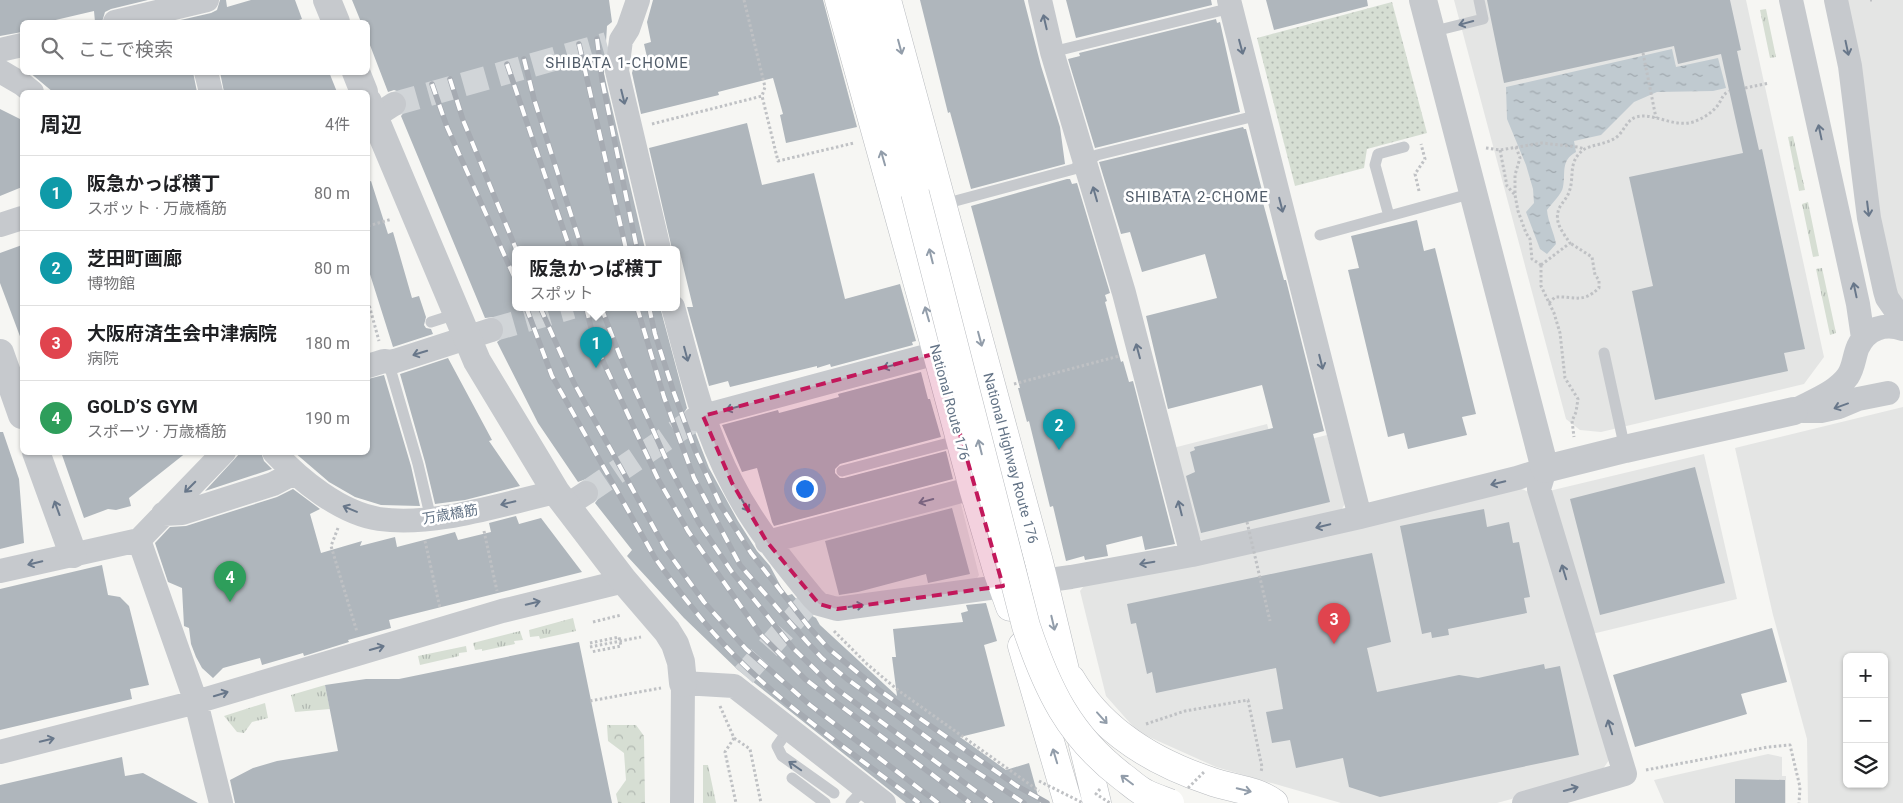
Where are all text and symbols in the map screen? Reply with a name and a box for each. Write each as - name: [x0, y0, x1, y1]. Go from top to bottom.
- one-way arrow: [1040, 14, 1049, 30]
- one-way arrow: [1459, 19, 1475, 28]
- search box: [20, 20, 370, 75]
- icon: search: [38, 34, 66, 62]
- text: ここで検索: [78, 38, 173, 61]
- one-way arrow: [896, 39, 906, 55]
- one-way arrow: [1237, 39, 1246, 55]
- one-way arrow: [1842, 39, 1852, 55]
- district label: SHIBATA 1-CHOME: [545, 54, 689, 72]
- one-way arrow: [619, 88, 629, 104]
- text: 周辺: [40, 113, 82, 137]
- text: 4件: [325, 115, 350, 134]
- one-way arrow: [1815, 124, 1824, 140]
- one-way arrow: [877, 151, 887, 167]
- text: 阪急かっぱ横丁: [87, 172, 220, 195]
- text: 1: [51, 184, 61, 203]
- text: 80 m: [314, 184, 350, 203]
- one-way arrow: [1090, 187, 1100, 203]
- district label: SHIBATA 2-CHOME: [1125, 188, 1269, 206]
- one-way arrow: [1277, 196, 1286, 212]
- text: スポット · 万歳橋筋: [87, 199, 227, 218]
- one-way arrow: [1863, 200, 1873, 216]
- popup: [512, 246, 680, 311]
- text: 芝田町画廊: [87, 247, 182, 270]
- one-way arrow: [926, 248, 936, 264]
- text: 阪急かっぱ横丁: [529, 257, 663, 280]
- text: 2: [51, 259, 61, 278]
- text: 80 m: [314, 259, 350, 278]
- text: 博物館: [87, 274, 135, 293]
- one-way arrow: [1850, 283, 1859, 299]
- text: スポット: [529, 284, 594, 303]
- one-way arrow: [921, 307, 931, 323]
- text: 大阪府済生会中津病院: [87, 322, 277, 345]
- pin: 1: [580, 327, 612, 368]
- one-way arrow: [975, 330, 985, 346]
- text: 3: [51, 334, 61, 353]
- text: 180 m: [305, 334, 350, 353]
- street label: National Route 176: [927, 342, 973, 462]
- one-way arrow: [1133, 344, 1142, 360]
- one-way arrow: [682, 345, 691, 361]
- text: 病院: [87, 349, 119, 368]
- one-way arrow: [412, 349, 428, 359]
- one-way arrow: [1317, 354, 1326, 370]
- one-way arrow: [883, 362, 899, 371]
- street label: National Highway Route 176: [980, 371, 1042, 545]
- text: GOLD’S GYM: [87, 395, 198, 418]
- one-way arrow: [1834, 402, 1850, 411]
- one-way arrow: [726, 403, 742, 413]
- text: 4: [51, 409, 61, 428]
- text: 190 m: [305, 409, 350, 428]
- pin: 2: [1043, 409, 1075, 450]
- text: スポーツ · 万歳橋筋: [87, 422, 227, 441]
- one-way arrow: [975, 440, 985, 456]
- your location: [792, 476, 818, 502]
- one-way arrow: [1491, 479, 1507, 488]
- one-way arrow: [184, 481, 196, 493]
- one-way arrow: [918, 496, 934, 506]
- one-way arrow: [740, 497, 750, 511]
- one-way arrow: [501, 499, 517, 508]
- one-way arrow: [52, 501, 61, 516]
- street label: 万歳橋筋: [421, 501, 479, 527]
- one-way arrow: [1175, 501, 1184, 517]
- one-way arrow: [343, 503, 358, 513]
- one-way arrow: [1316, 521, 1332, 531]
- one-way arrow: [27, 559, 43, 568]
- one-way arrow: [1140, 559, 1156, 569]
- pin: 4: [214, 561, 246, 602]
- one-way arrow: [1558, 564, 1568, 580]
- one-way arrow: [525, 598, 541, 607]
- one-way arrow: [848, 601, 864, 611]
- pin: 3: [1318, 603, 1350, 644]
- one-way arrow: [1049, 614, 1058, 630]
- one-way arrow: [369, 642, 385, 652]
- map controls: [1843, 653, 1888, 788]
- button: +: [1843, 653, 1888, 698]
- one-way arrow: [213, 689, 229, 699]
- button: −: [1843, 698, 1888, 743]
- one-way arrow: [1096, 711, 1108, 724]
- one-way arrow: [1605, 720, 1615, 736]
- one-way arrow: [39, 735, 55, 744]
- button: layers: [1843, 743, 1888, 788]
- one-way arrow: [1049, 749, 1059, 765]
- one-way arrow: [788, 761, 802, 771]
- one-way arrow: [1120, 775, 1134, 785]
- one-way arrow: [1563, 784, 1579, 794]
- one-way arrow: [1236, 786, 1252, 796]

